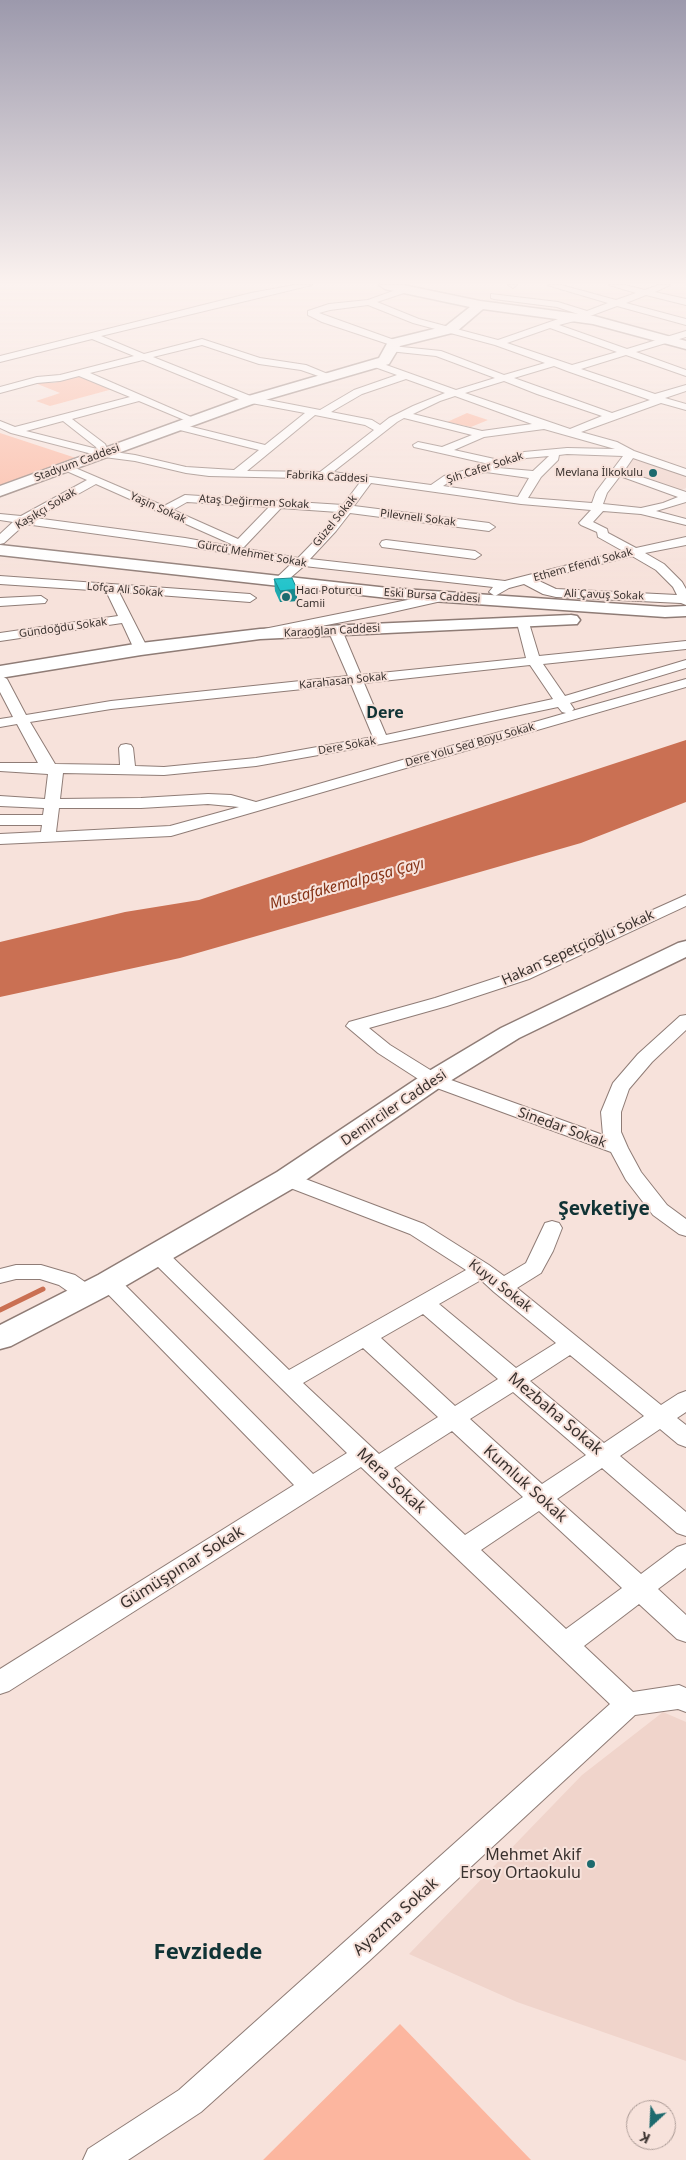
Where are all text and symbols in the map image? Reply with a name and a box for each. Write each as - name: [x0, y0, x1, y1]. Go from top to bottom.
- street label: Stadyum Caddesi: [33, 441, 121, 485]
- street label: Şıh Cafer Sokak: [445, 449, 525, 487]
- place label: Mevlana İlkokulu: [555, 466, 643, 480]
- marker: Mevlana İlkokulu: [647, 467, 659, 479]
- street label: Fabrika Caddesi: [286, 468, 368, 486]
- street label: Kaşıkçı Sokak: [13, 486, 79, 532]
- street label: Yaşin Sokak: [128, 490, 188, 526]
- street label: Ataş Değirmen Sokak: [199, 493, 309, 511]
- street label: Güzel Sokak: [310, 493, 360, 549]
- street label: Pilevneli Sokak: [379, 507, 457, 529]
- street label: Gürcü Mehmet Sokak: [196, 538, 308, 570]
- street label: Ethem Efendi Sokak: [532, 545, 634, 585]
- street label: Lofça Ali Sokak: [86, 580, 164, 600]
- place label: Hacı Poturcu Camii: [296, 584, 362, 610]
- street label: Eski Bursa Caddesi: [383, 586, 481, 606]
- street label: Ali Çavuş Sokak: [564, 587, 644, 603]
- marker: Hacı Poturcu Camii: [280, 591, 292, 603]
- street label: Gündoğdu Sokak: [18, 615, 108, 641]
- street label: Karaoğlan Caddesi: [283, 622, 381, 640]
- street label: Karahasan Sokak: [298, 670, 388, 692]
- district label: Dere: [366, 703, 404, 723]
- street label: Dere Yolu Sed Boyu Sokak: [404, 720, 536, 770]
- street label: Dere Sokak: [317, 734, 377, 758]
- water label: Mustafakemalpaşa Çayı: [268, 855, 426, 913]
- street label: Hakan Sepetçioğlu Sokak: [499, 907, 657, 989]
- street label: Demirciler Caddesi: [338, 1066, 450, 1150]
- street label: Sinedar Sokak: [516, 1104, 608, 1152]
- district label: Şevketiye: [558, 1199, 650, 1221]
- street label: Kuyu Sokak: [465, 1256, 535, 1316]
- street label: Mezbaha Sokak: [504, 1369, 606, 1459]
- street label: Kumluk Sokak: [479, 1441, 571, 1527]
- street label: Mera Sokak: [352, 1444, 430, 1518]
- street label: Gümüşpınar Sokak: [117, 1522, 247, 1614]
- place label: Mehmet Akif Ersoy Ortaokulu: [460, 1845, 581, 1883]
- marker: Mehmet Akif Ersoy Ortaokulu: [585, 1858, 597, 1870]
- street label: Ayazma Sokak: [350, 1874, 442, 1960]
- district label: Fevzidede: [154, 1940, 262, 1966]
- north arrow: [626, 2100, 676, 2150]
- text: K: [637, 2128, 653, 2149]

